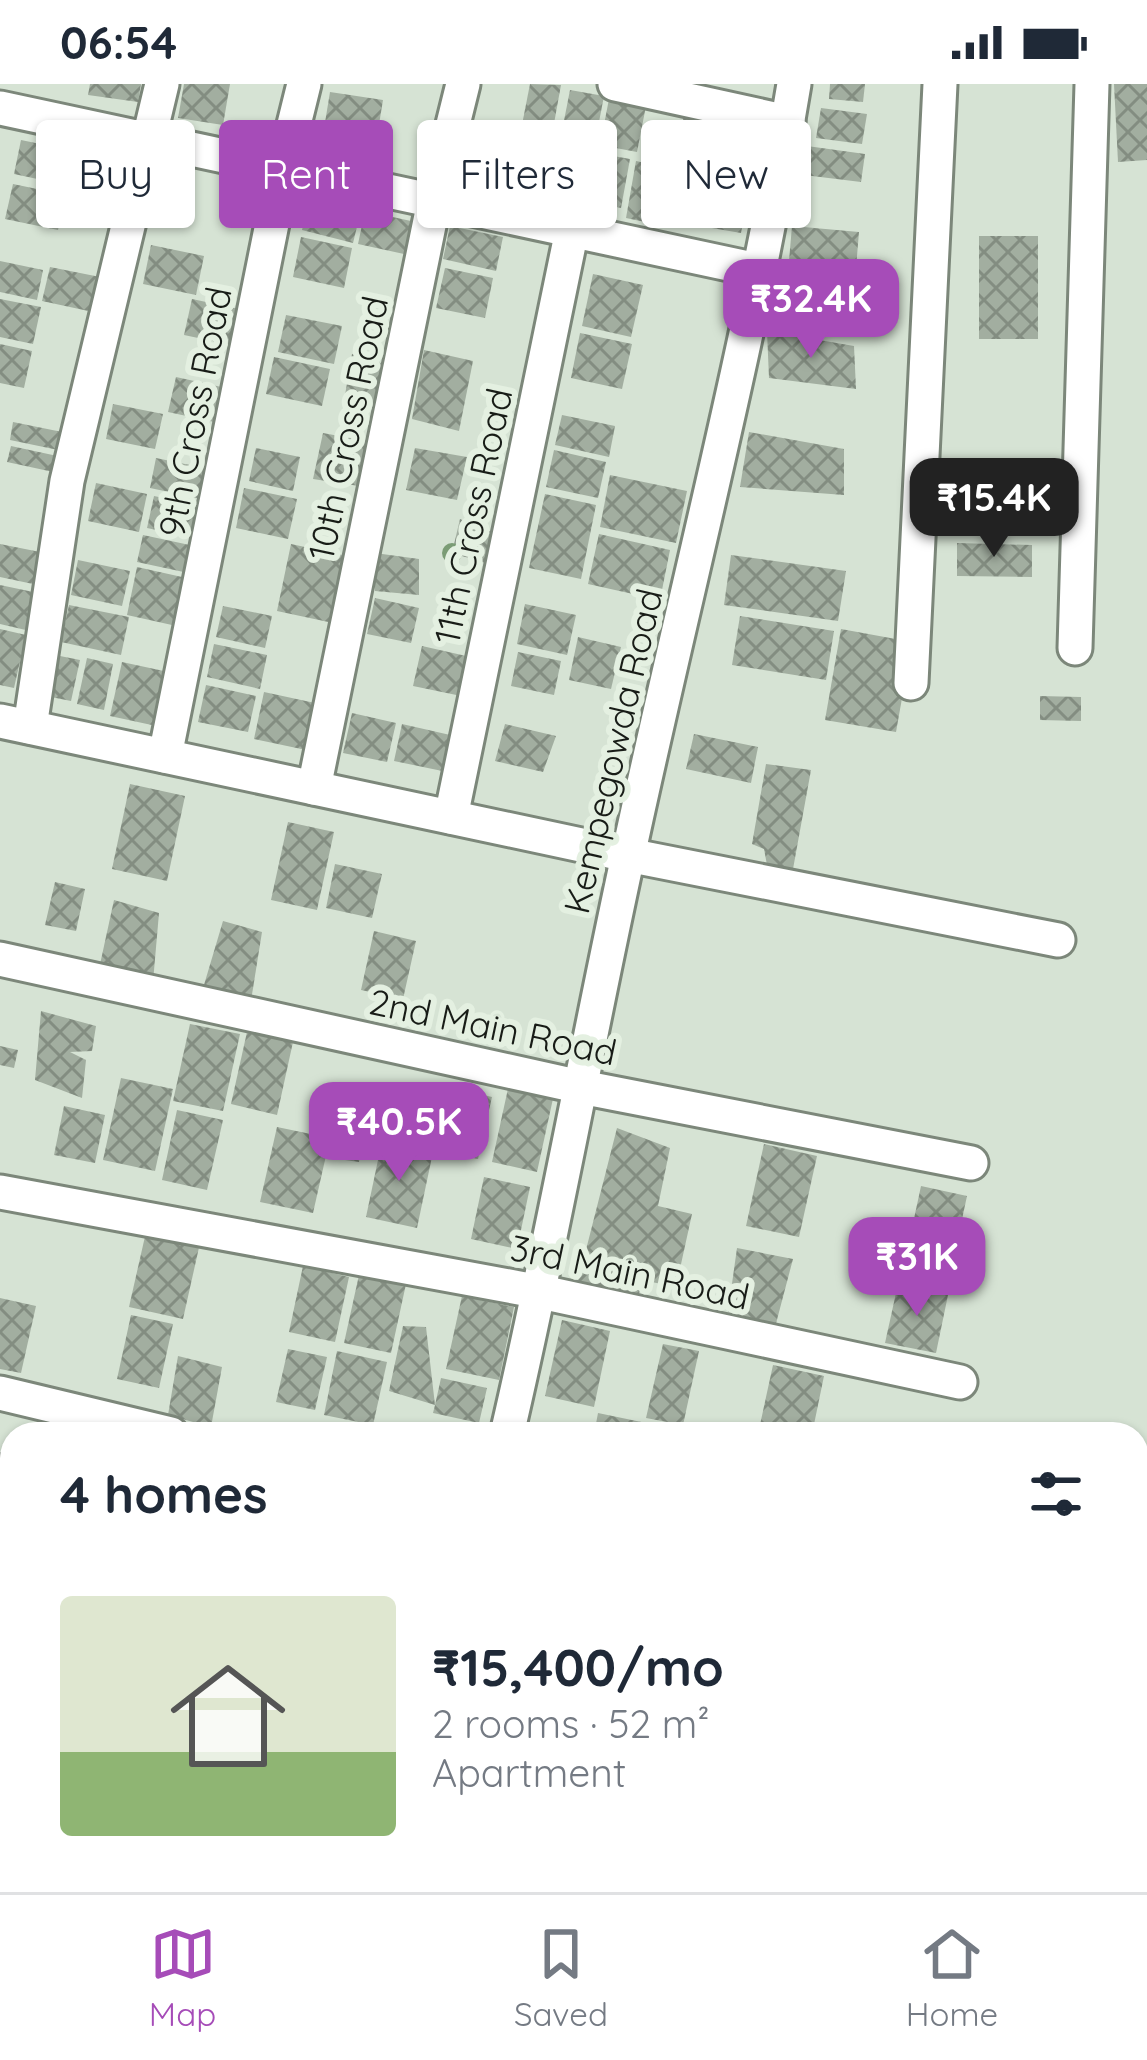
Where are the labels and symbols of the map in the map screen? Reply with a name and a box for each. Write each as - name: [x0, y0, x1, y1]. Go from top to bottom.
- pin: ₹32.4K: [713, 259, 909, 361]
- street label: 9th Cross Road: [148, 283, 241, 541]
- street label: 10th Cross Road: [298, 292, 397, 564]
- street label: 11th Cross Road: [423, 384, 522, 648]
- pin: ₹15.4K: [896, 458, 1092, 560]
- street label: Kempegowda Road: [553, 584, 672, 918]
- street label: 2nd Main Road: [365, 978, 621, 1075]
- pin: ₹40.5K: [301, 1082, 497, 1184]
- pin: ₹31K: [846, 1217, 988, 1319]
- street label: 3rd Main Road: [507, 1224, 754, 1319]

